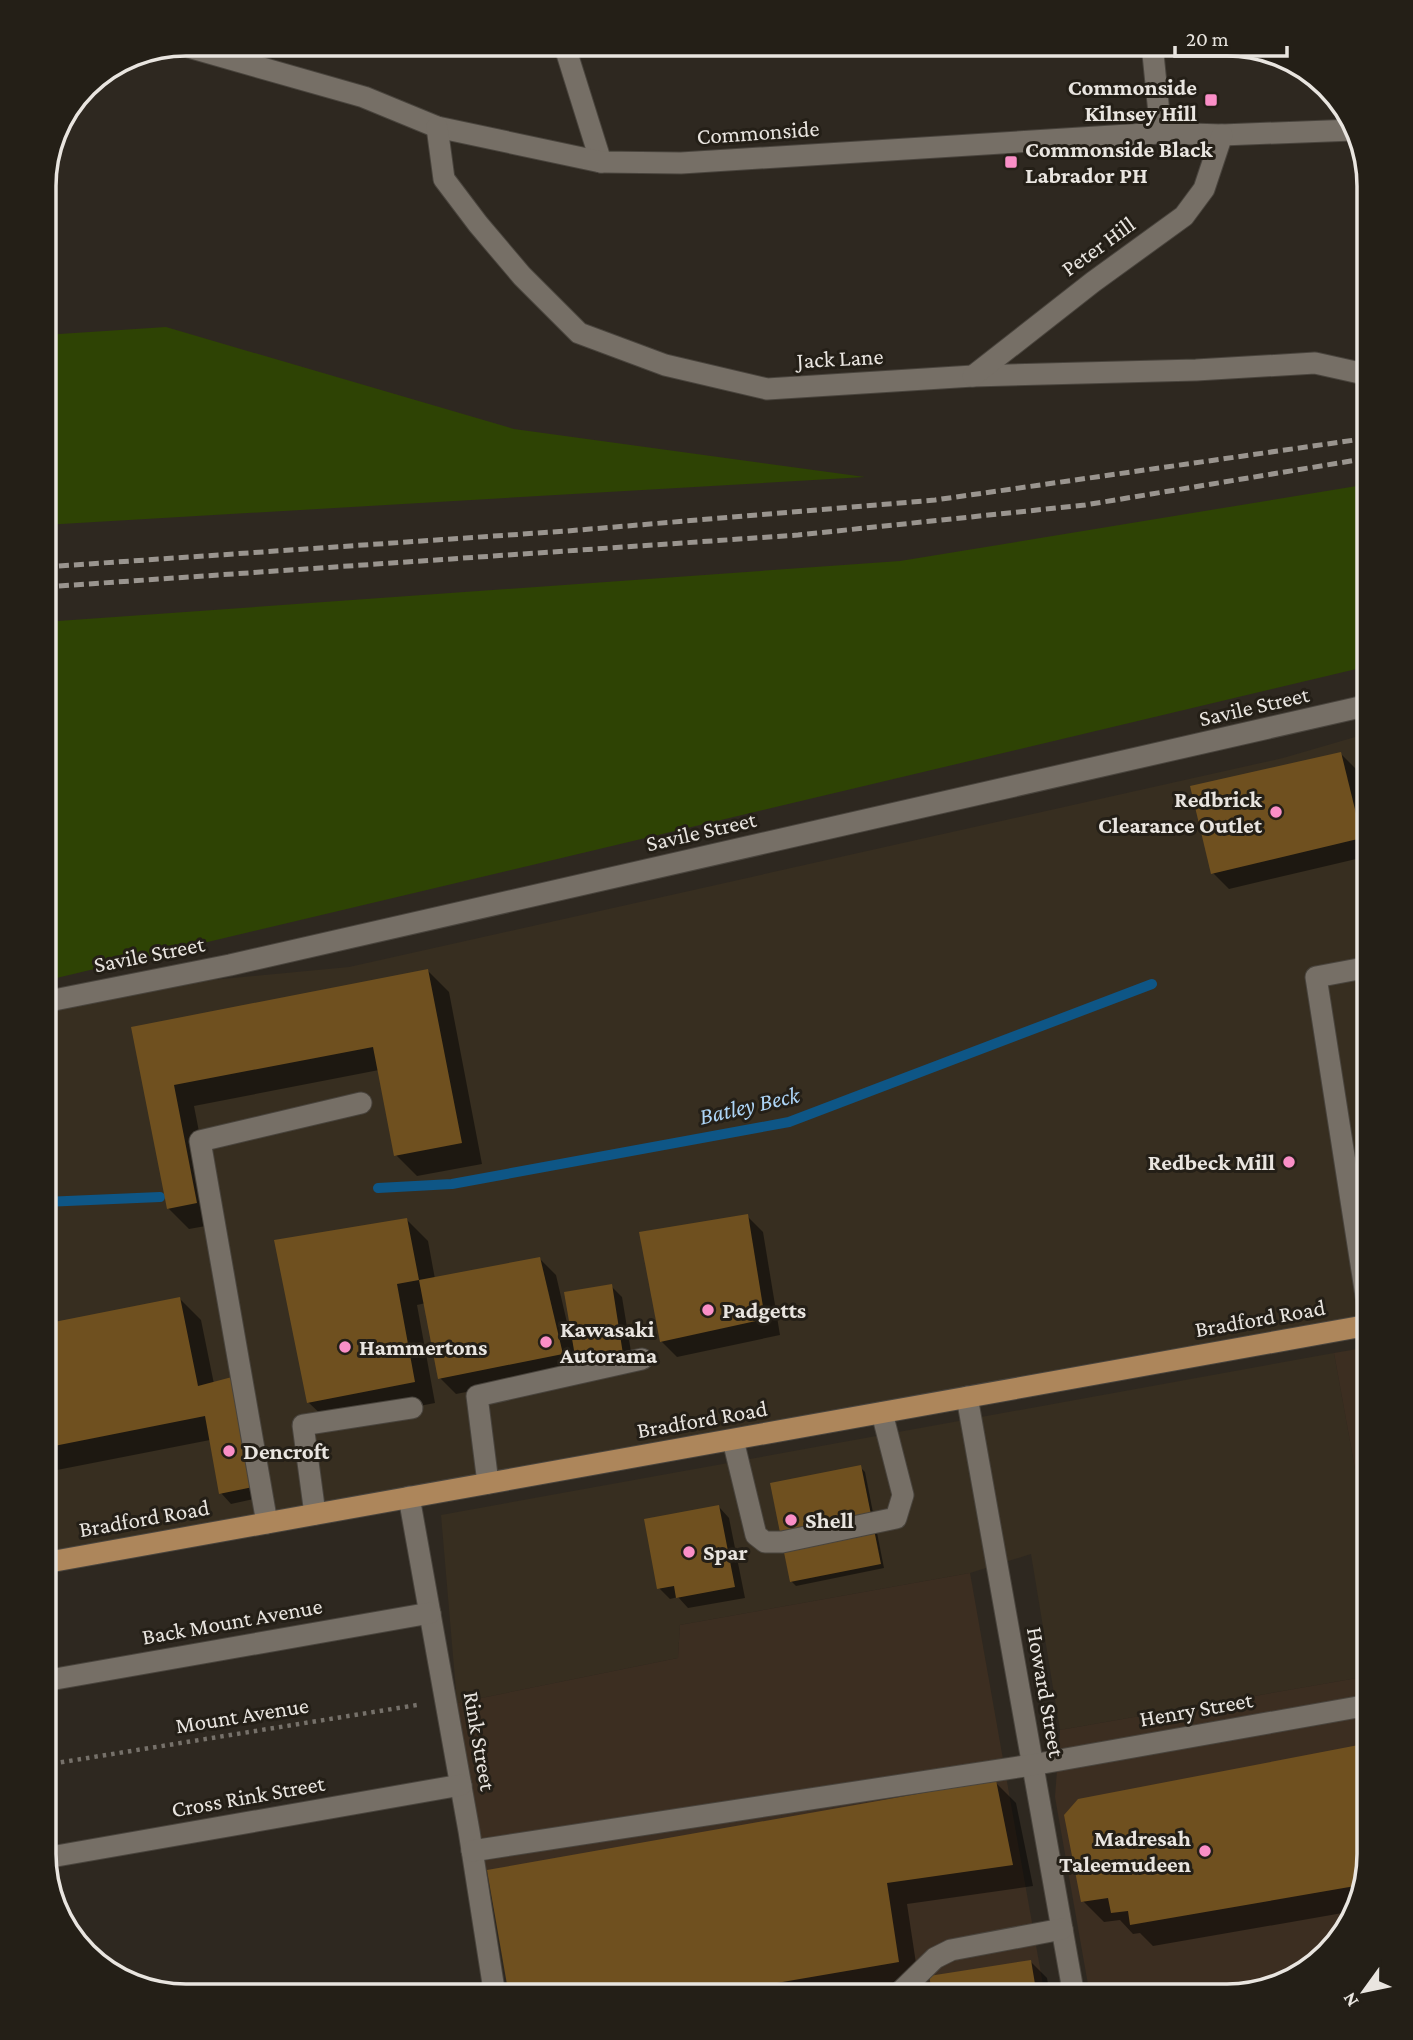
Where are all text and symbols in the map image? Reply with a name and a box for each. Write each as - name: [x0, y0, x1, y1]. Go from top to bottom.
- scale bar: [1175, 14, 1287, 58]
- text: 20 m: [1186, 27, 1229, 51]
- place label: Commonside Kilnsey Hill: [1068, 74, 1197, 126]
- marker: Commonside Kilnsey Hill: [1203, 92, 1219, 108]
- street label: Commonside: [696, 115, 820, 149]
- place label: Commonside Black Labrador PH: [1025, 136, 1213, 188]
- marker: Commonside Black Labrador PH: [1003, 154, 1019, 170]
- street label: Peter Hill: [1056, 211, 1140, 281]
- street label: Jack Lane: [794, 343, 884, 373]
- street label: Savile Street: [1196, 681, 1312, 731]
- place label: Redbrick Clearance Outlet: [1098, 786, 1263, 838]
- marker: Redbrick Clearance Outlet: [1268, 804, 1284, 820]
- street label: Savile Street: [643, 806, 759, 856]
- street label: Savile Street: [91, 930, 207, 977]
- water label: Batley Beck: [696, 1080, 803, 1130]
- place label: Redbeck Mill: [1148, 1149, 1275, 1175]
- marker: Redbeck Mill: [1281, 1154, 1297, 1170]
- street label: Bradford Road: [1193, 1294, 1327, 1342]
- place label: Padgetts: [722, 1297, 806, 1323]
- marker: Padgetts: [700, 1302, 716, 1318]
- place label: Kawasaki Autorama: [559, 1316, 658, 1368]
- place label: Hammertons: [359, 1334, 487, 1360]
- marker: Kawasaki Autorama: [538, 1334, 554, 1350]
- marker: Hammertons: [337, 1339, 353, 1355]
- street label: Bradford Road: [635, 1395, 769, 1443]
- place label: Dencroft: [243, 1438, 330, 1464]
- marker: Dencroft: [221, 1443, 237, 1459]
- street label: Bradford Road: [77, 1494, 211, 1542]
- place label: Shell: [805, 1507, 854, 1533]
- marker: Shell: [783, 1512, 799, 1528]
- place label: Spar: [703, 1539, 748, 1565]
- marker: Spar: [681, 1544, 697, 1560]
- street label: Back Mount Avenue: [140, 1592, 324, 1650]
- street label: Howard Street: [1022, 1625, 1070, 1760]
- street label: Henry Street: [1137, 1686, 1255, 1732]
- street label: Rink Street: [458, 1689, 502, 1793]
- street label: Mount Avenue: [173, 1692, 311, 1738]
- street label: Cross Rink Street: [169, 1770, 327, 1822]
- place label: Madresah Taleemudeen: [1059, 1825, 1191, 1877]
- marker: Madresah Taleemudeen: [1197, 1843, 1213, 1859]
- north arrow: [1329, 1956, 1399, 2026]
- text: N: [1338, 1989, 1362, 2011]

